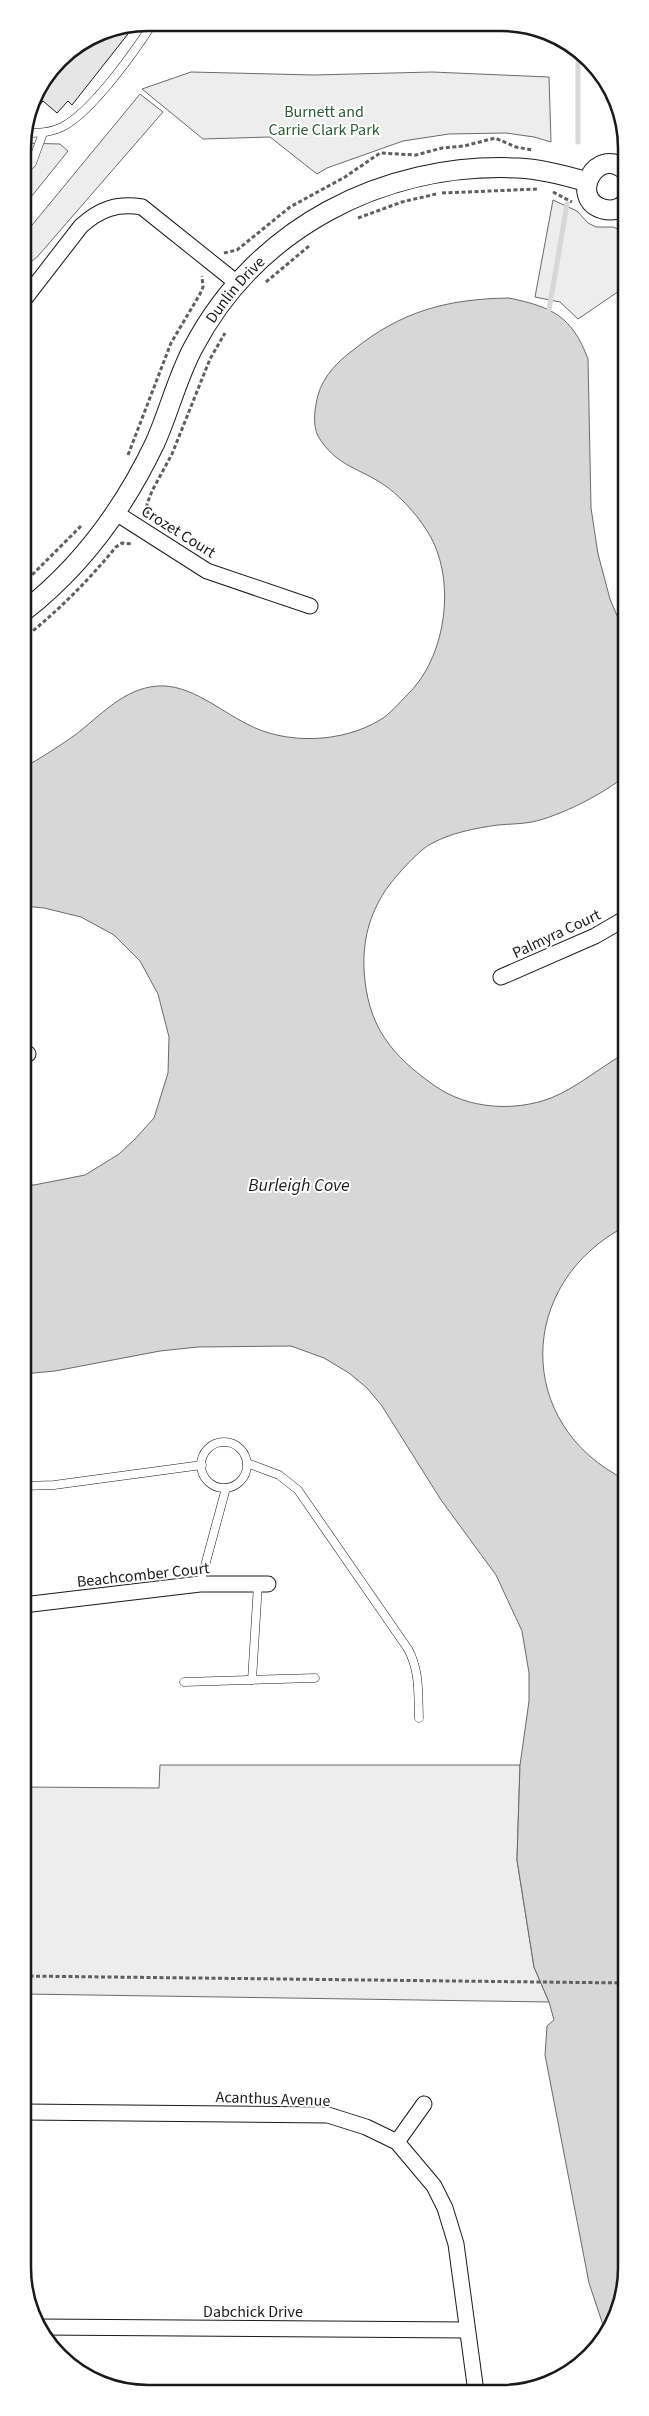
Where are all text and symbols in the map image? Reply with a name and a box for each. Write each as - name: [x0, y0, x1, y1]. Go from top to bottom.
- park label: Burnett and Carrie Clark Park: [268, 101, 380, 141]
- street label: Dunlin Drive: [200, 251, 270, 328]
- street label: Crozet Court: [137, 500, 220, 564]
- street label: Palmyra Court: [509, 904, 605, 964]
- water label: Burleigh Cove: [248, 1173, 350, 1198]
- street label: Beachcomber Court: [76, 1557, 211, 1593]
- street label: Acanthus Avenue: [215, 2086, 331, 2112]
- street label: Dabchick Drive: [203, 2301, 303, 2323]

